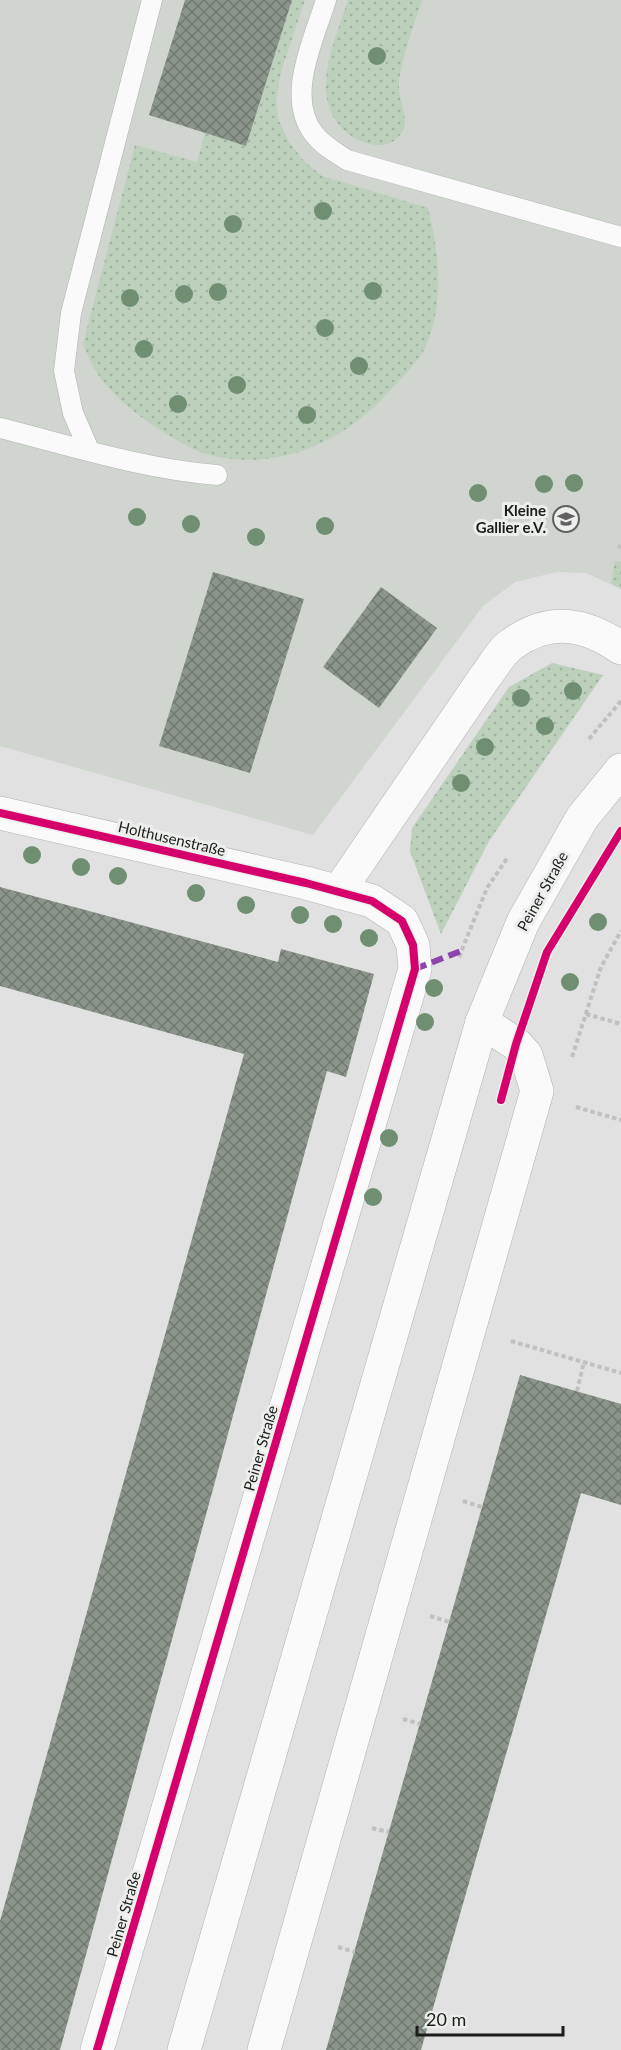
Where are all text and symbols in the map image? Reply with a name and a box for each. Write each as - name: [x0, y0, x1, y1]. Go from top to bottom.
- place label: Kleine Gallier e.V.: [476, 501, 546, 536]
- school or university icon: Kleine Gallier e.V.: [551, 504, 581, 534]
- street label: Holthusenstraße: [117, 817, 227, 859]
- street label: Peiner Straße: [513, 848, 571, 934]
- street label: Peiner Straße: [239, 1403, 281, 1493]
- street label: Peiner Straße: [102, 1869, 144, 1959]
- scale bar: [417, 1999, 562, 2037]
- text: 20 m: [426, 2008, 466, 2030]

